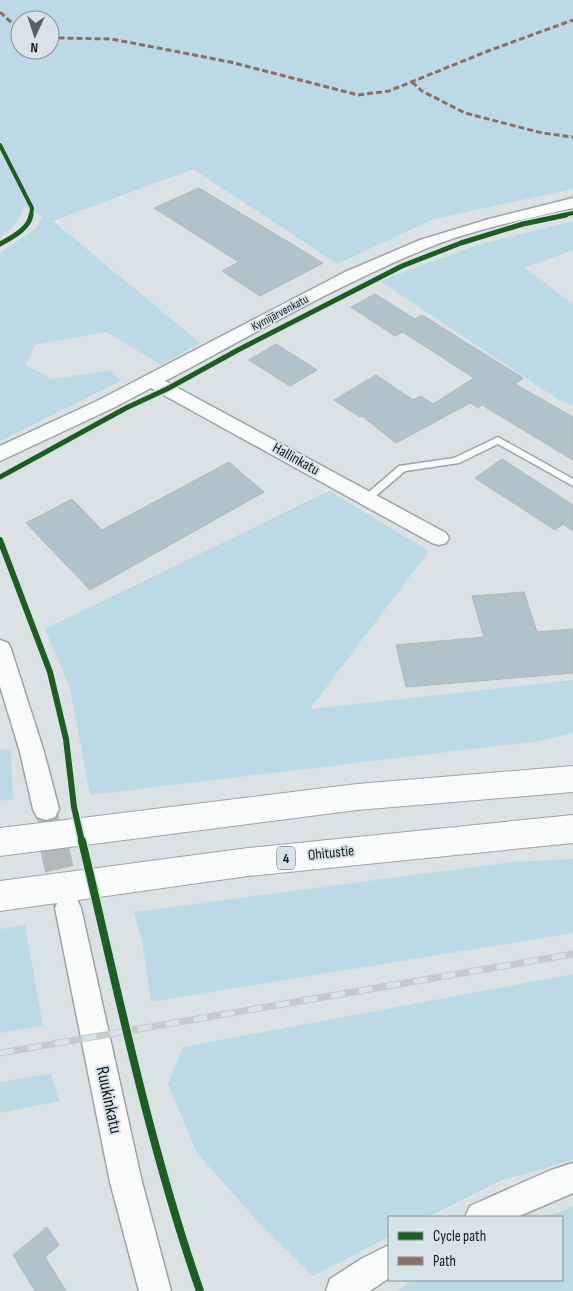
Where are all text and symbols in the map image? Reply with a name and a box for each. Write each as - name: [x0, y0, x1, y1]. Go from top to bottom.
- north arrow: [10, 10, 60, 60]
- text: N: [30, 39, 39, 56]
- street label: Kymijärvenkatu: [249, 292, 311, 334]
- street label: Hallinkatu: [269, 438, 323, 480]
- street label: Ohitustie: [307, 841, 355, 865]
- road number: 4: [277, 846, 295, 870]
- street label: Ruukinkatu: [92, 1064, 126, 1136]
- legend: [388, 1216, 563, 1281]
- text: Cycle path: [433, 1227, 486, 1246]
- text: Path: [433, 1252, 456, 1271]

